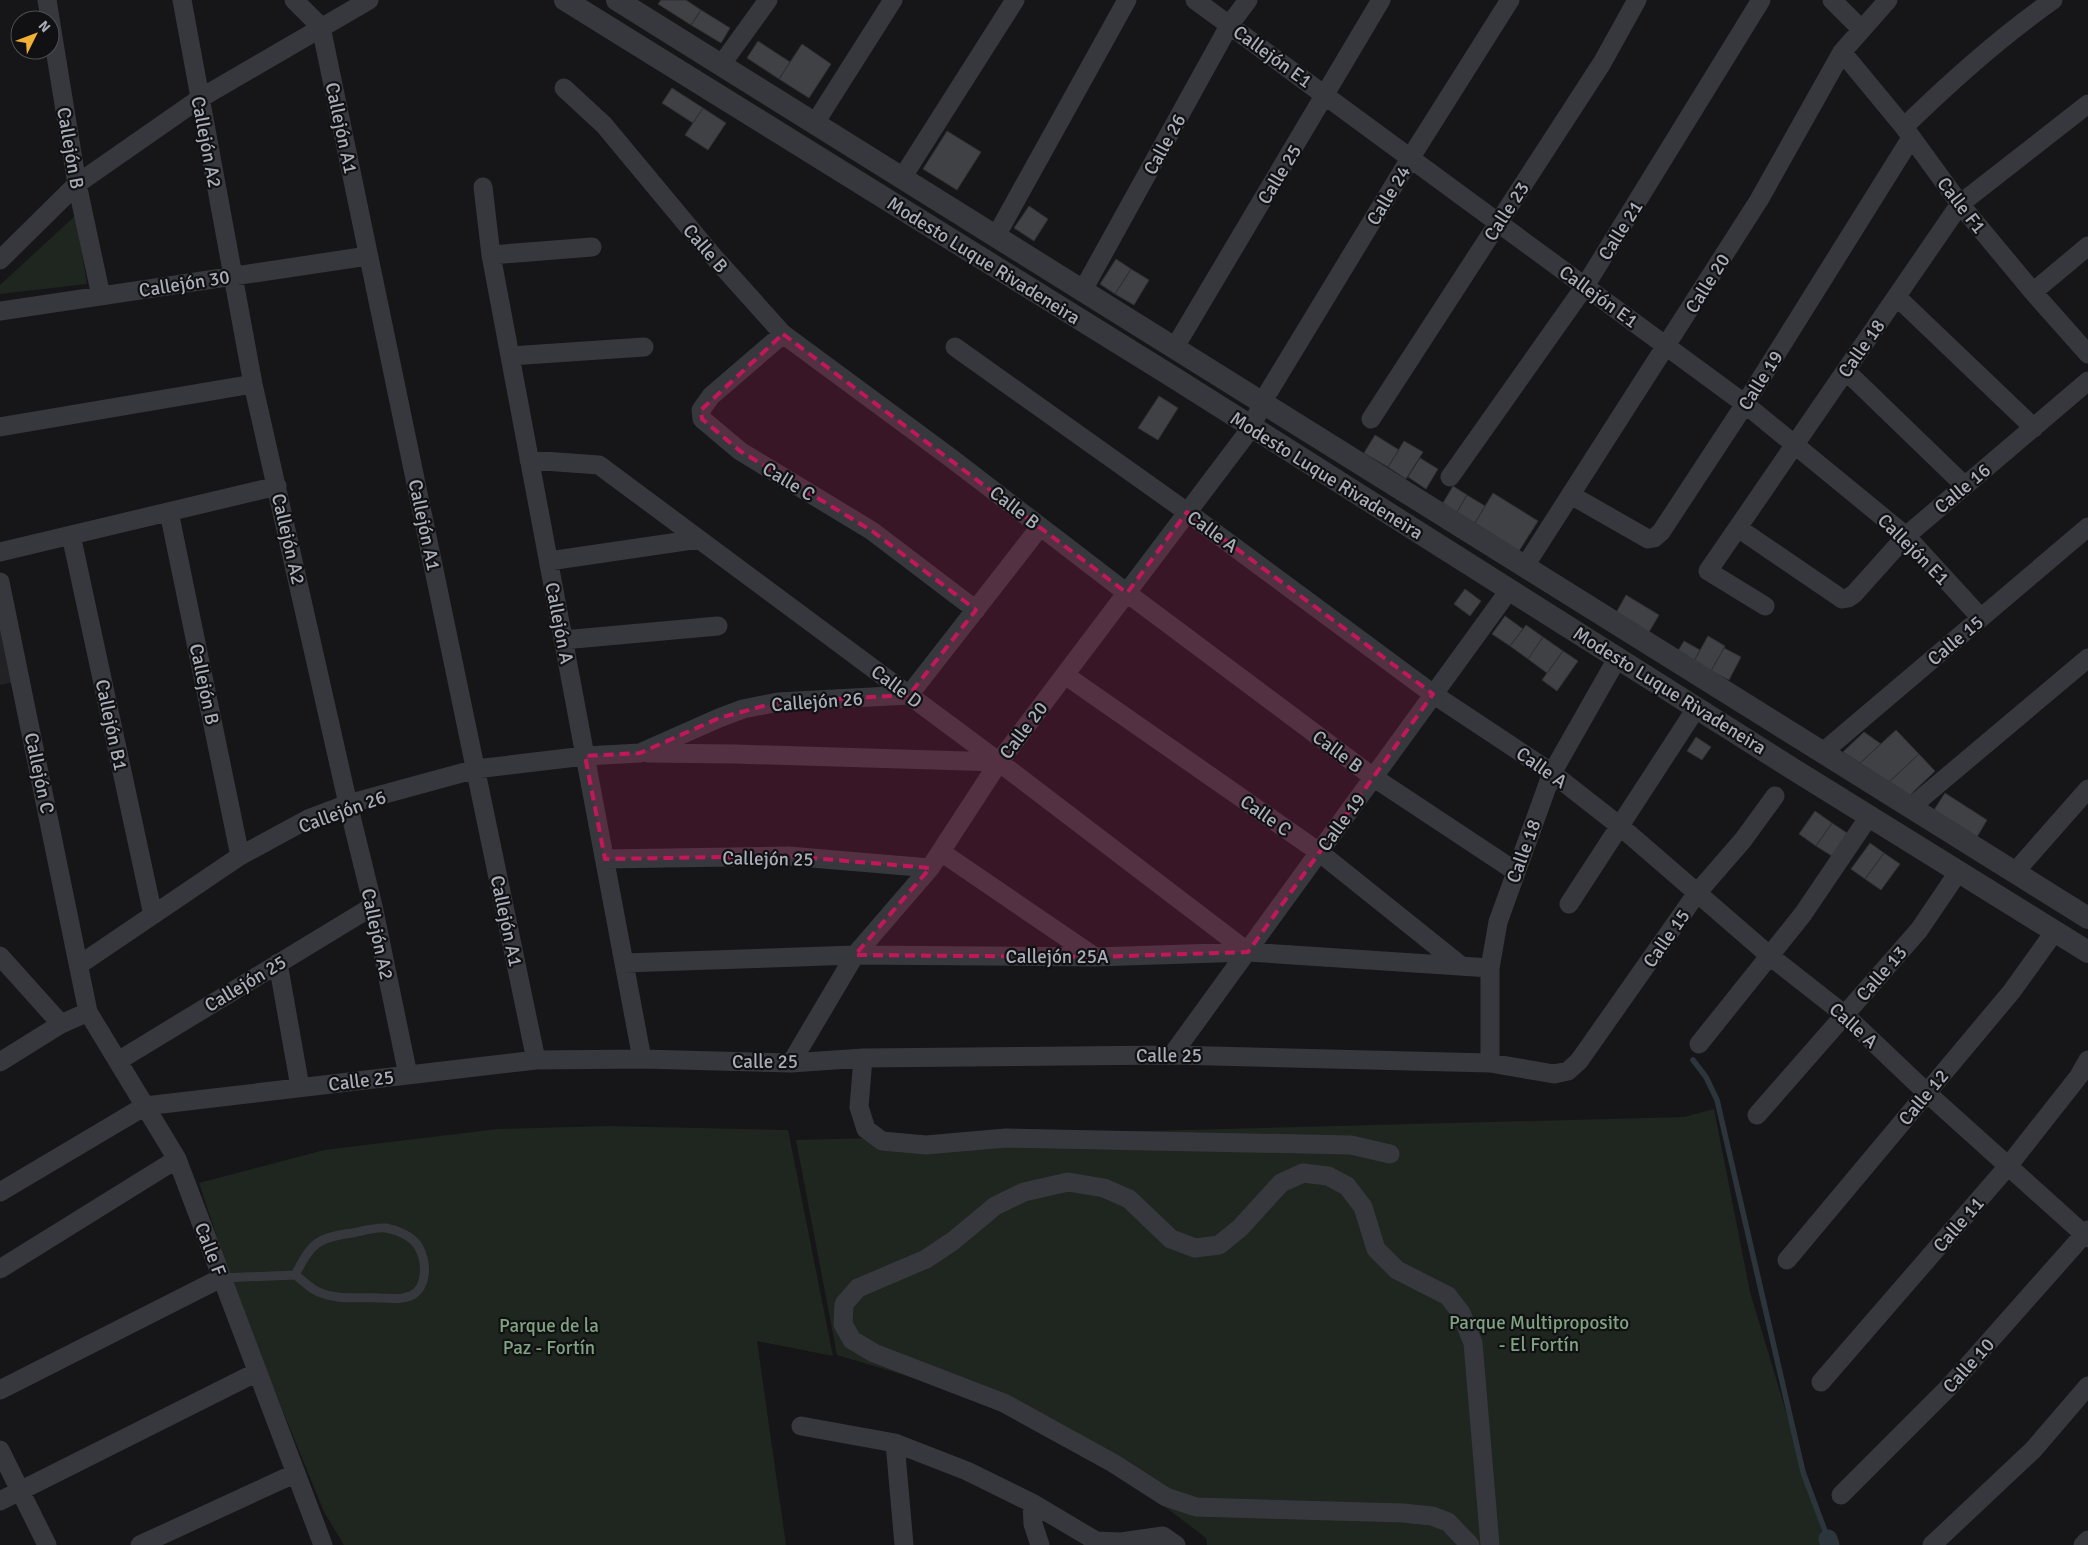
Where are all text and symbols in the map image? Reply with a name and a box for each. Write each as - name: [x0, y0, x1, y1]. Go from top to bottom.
- north arrow: [10, 10, 60, 60]
- text: N: [35, 17, 54, 36]
- street label: Callejón E1: [1228, 20, 1317, 94]
- street label: Callejón A1: [320, 80, 362, 176]
- street label: Callejón A2: [185, 94, 227, 190]
- street label: Callejón B: [51, 105, 89, 191]
- street label: Calle 26: [1138, 110, 1191, 179]
- street label: Calle 25: [1253, 140, 1307, 209]
- street label: Calle 24: [1362, 161, 1416, 230]
- street label: Calle F1: [1932, 172, 1991, 239]
- street label: Calle 23: [1479, 177, 1535, 246]
- street label: Modesto Luque Rivadeneira: [882, 192, 1084, 330]
- street label: Calle 21: [1593, 196, 1648, 265]
- street label: Calle B: [678, 219, 733, 278]
- street label: Calle 20: [1680, 249, 1735, 318]
- street label: Callejón E1: [1554, 260, 1643, 334]
- street label: Callejón 30: [137, 265, 231, 303]
- street label: Calle 18: [1833, 315, 1891, 382]
- street label: Calle 19: [1733, 346, 1788, 415]
- street label: Modesto Luque Rivadeneira: [1225, 407, 1427, 545]
- street label: Calle C: [758, 457, 819, 507]
- street label: Calle 16: [1930, 458, 1996, 519]
- street label: Callejón A1: [403, 477, 445, 573]
- street label: Calle B: [985, 481, 1044, 535]
- street label: Callejón A2: [266, 491, 310, 587]
- street label: Calle A: [1182, 505, 1243, 559]
- street label: Callejón E1: [1872, 509, 1954, 591]
- street label: Callejón A: [539, 580, 579, 666]
- street label: Calle 15: [1923, 610, 1989, 671]
- street label: Modesto Luque Rivadeneira: [1568, 622, 1770, 760]
- street label: Callejón B: [184, 641, 224, 727]
- street label: Calle D: [866, 660, 927, 714]
- street label: Callejón B1: [90, 677, 132, 773]
- street label: Callejón 26: [771, 687, 864, 717]
- street label: Calle 20: [994, 697, 1053, 764]
- street label: Calle B: [1307, 725, 1367, 779]
- street label: Callejón C: [19, 730, 59, 816]
- street label: Calle A: [1511, 742, 1572, 794]
- street label: Callejón 26: [295, 785, 389, 839]
- street label: Calle 19: [1313, 789, 1371, 856]
- street label: Calle C: [1235, 790, 1296, 842]
- street label: Calle 18: [1501, 816, 1546, 886]
- street label: Callejón 25: [722, 846, 814, 872]
- street label: Callejón A1: [485, 873, 527, 969]
- street label: Callejón A2: [356, 886, 398, 982]
- street label: Calle 15: [1638, 905, 1696, 972]
- street label: Calle 13: [1851, 941, 1912, 1006]
- street label: Callejón 25A: [1005, 945, 1109, 969]
- street label: Callejón 25: [200, 950, 291, 1018]
- street label: Calle A: [1824, 998, 1883, 1054]
- street label: Calle 25: [1136, 1044, 1202, 1068]
- street label: Calle 25: [732, 1050, 798, 1074]
- street label: Calle 25: [327, 1065, 395, 1097]
- street label: Calle 12: [1893, 1065, 1954, 1131]
- street label: Calle 11: [1928, 1192, 1989, 1257]
- street label: Calle F: [189, 1219, 231, 1280]
- park label: Parque Multiproposito - El Fortín: [1449, 1311, 1629, 1357]
- park label: Parque de la Paz - Fortín: [499, 1314, 599, 1360]
- street label: Calle 10: [1938, 1333, 2000, 1398]

